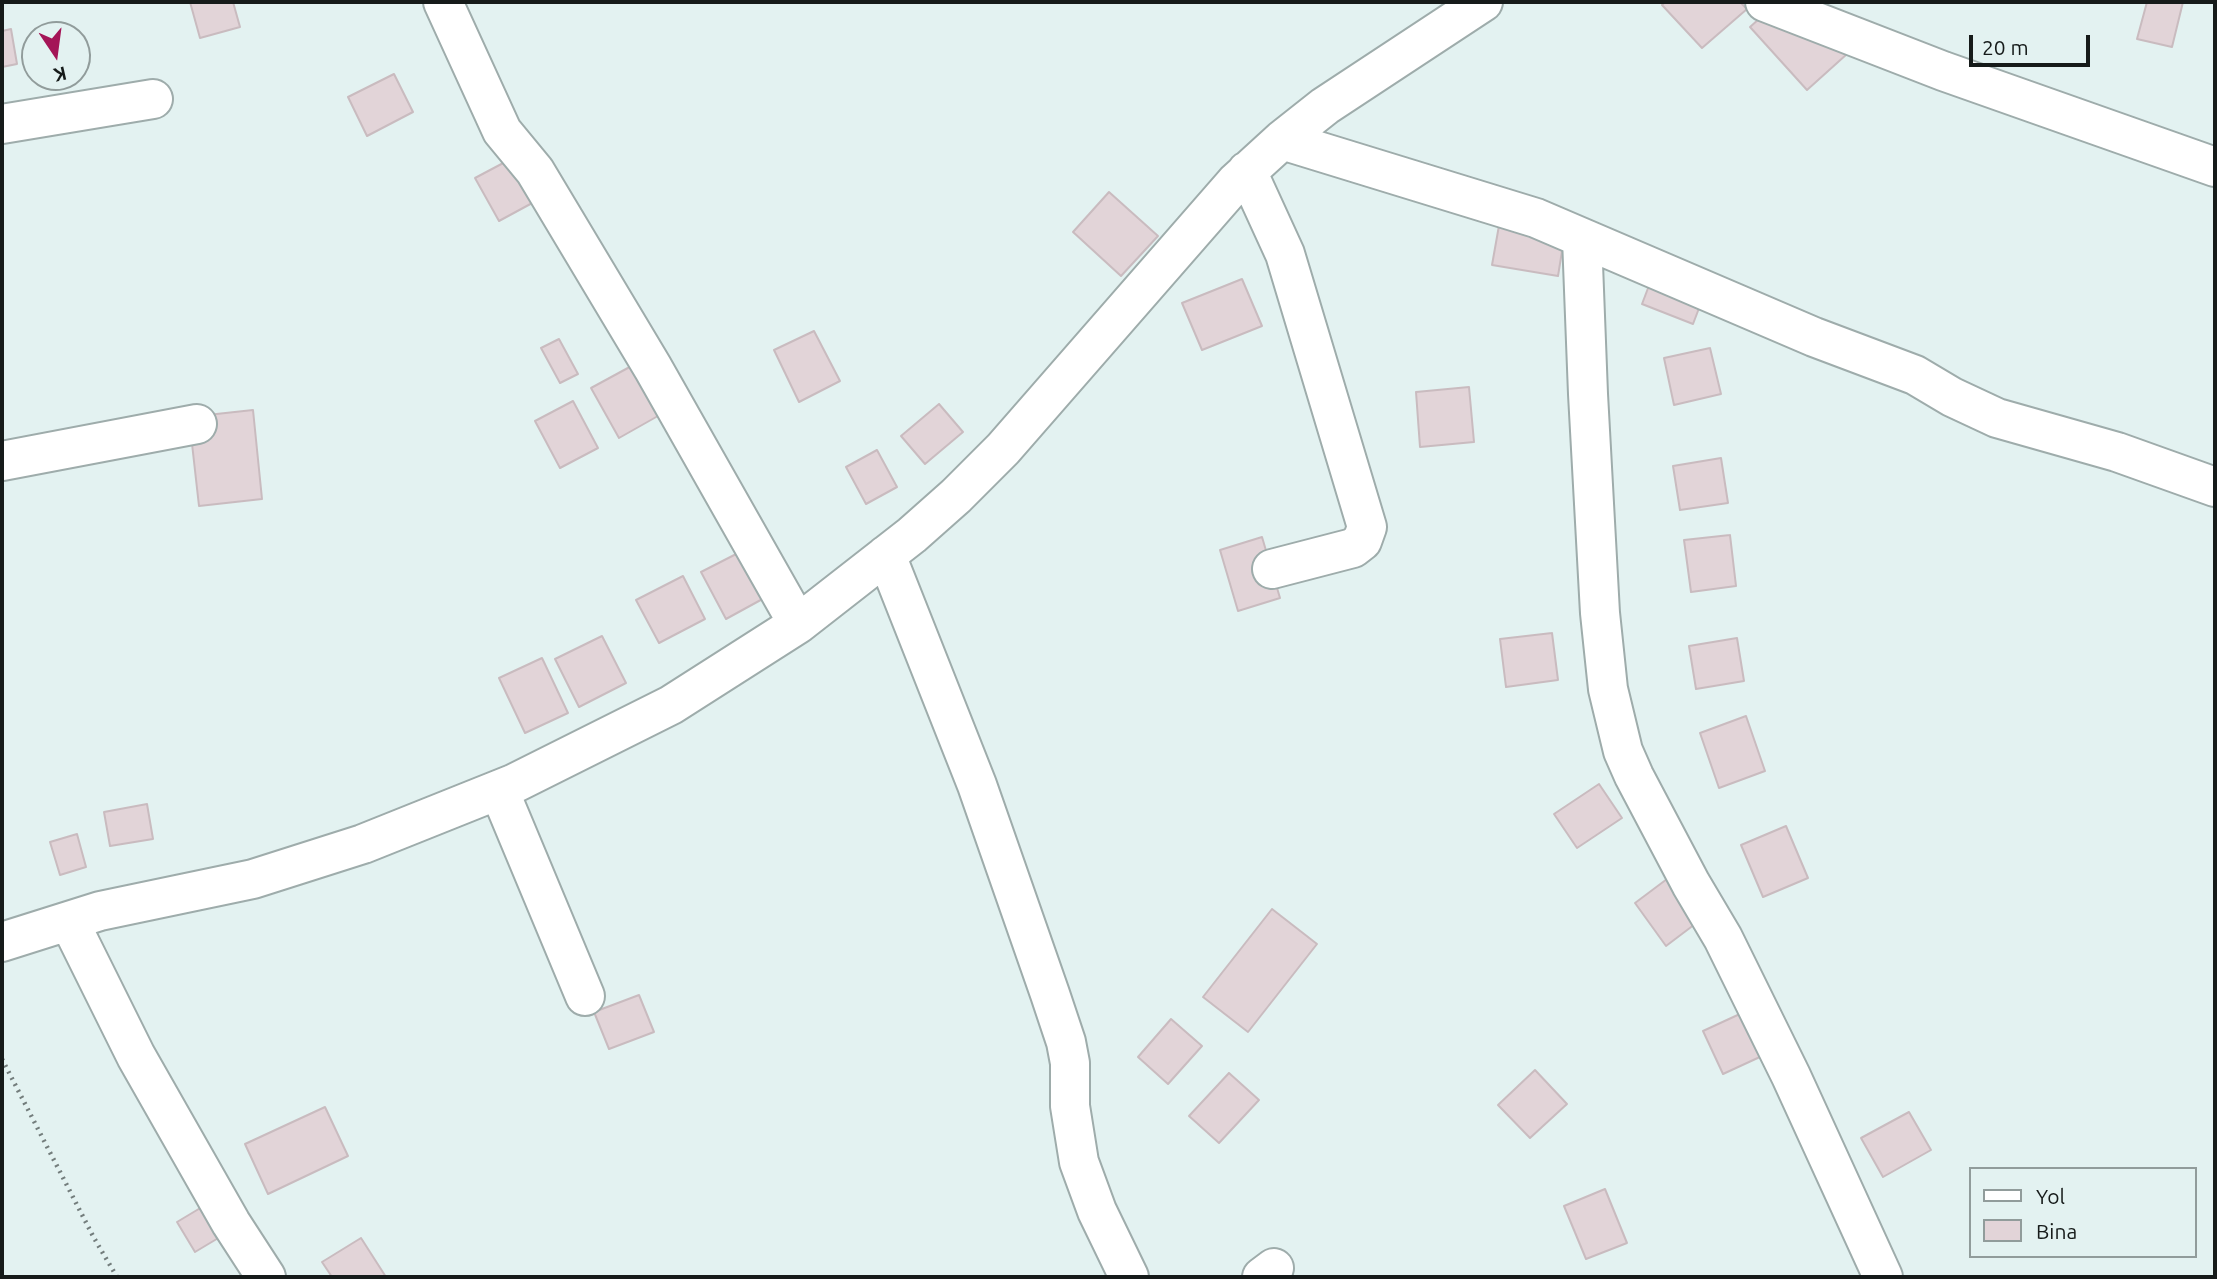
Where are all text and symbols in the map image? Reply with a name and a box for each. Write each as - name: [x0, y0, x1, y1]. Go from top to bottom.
- north arrow: [21, 21, 91, 91]
- scale bar: [1972, 21, 2093, 65]
- text: 20 m: [1982, 35, 2029, 59]
- text: K: [52, 62, 69, 87]
- legend: [1968, 1167, 2196, 1258]
- text: Yol: [2036, 1184, 2065, 1208]
- text: Bina: [2036, 1219, 2077, 1243]

